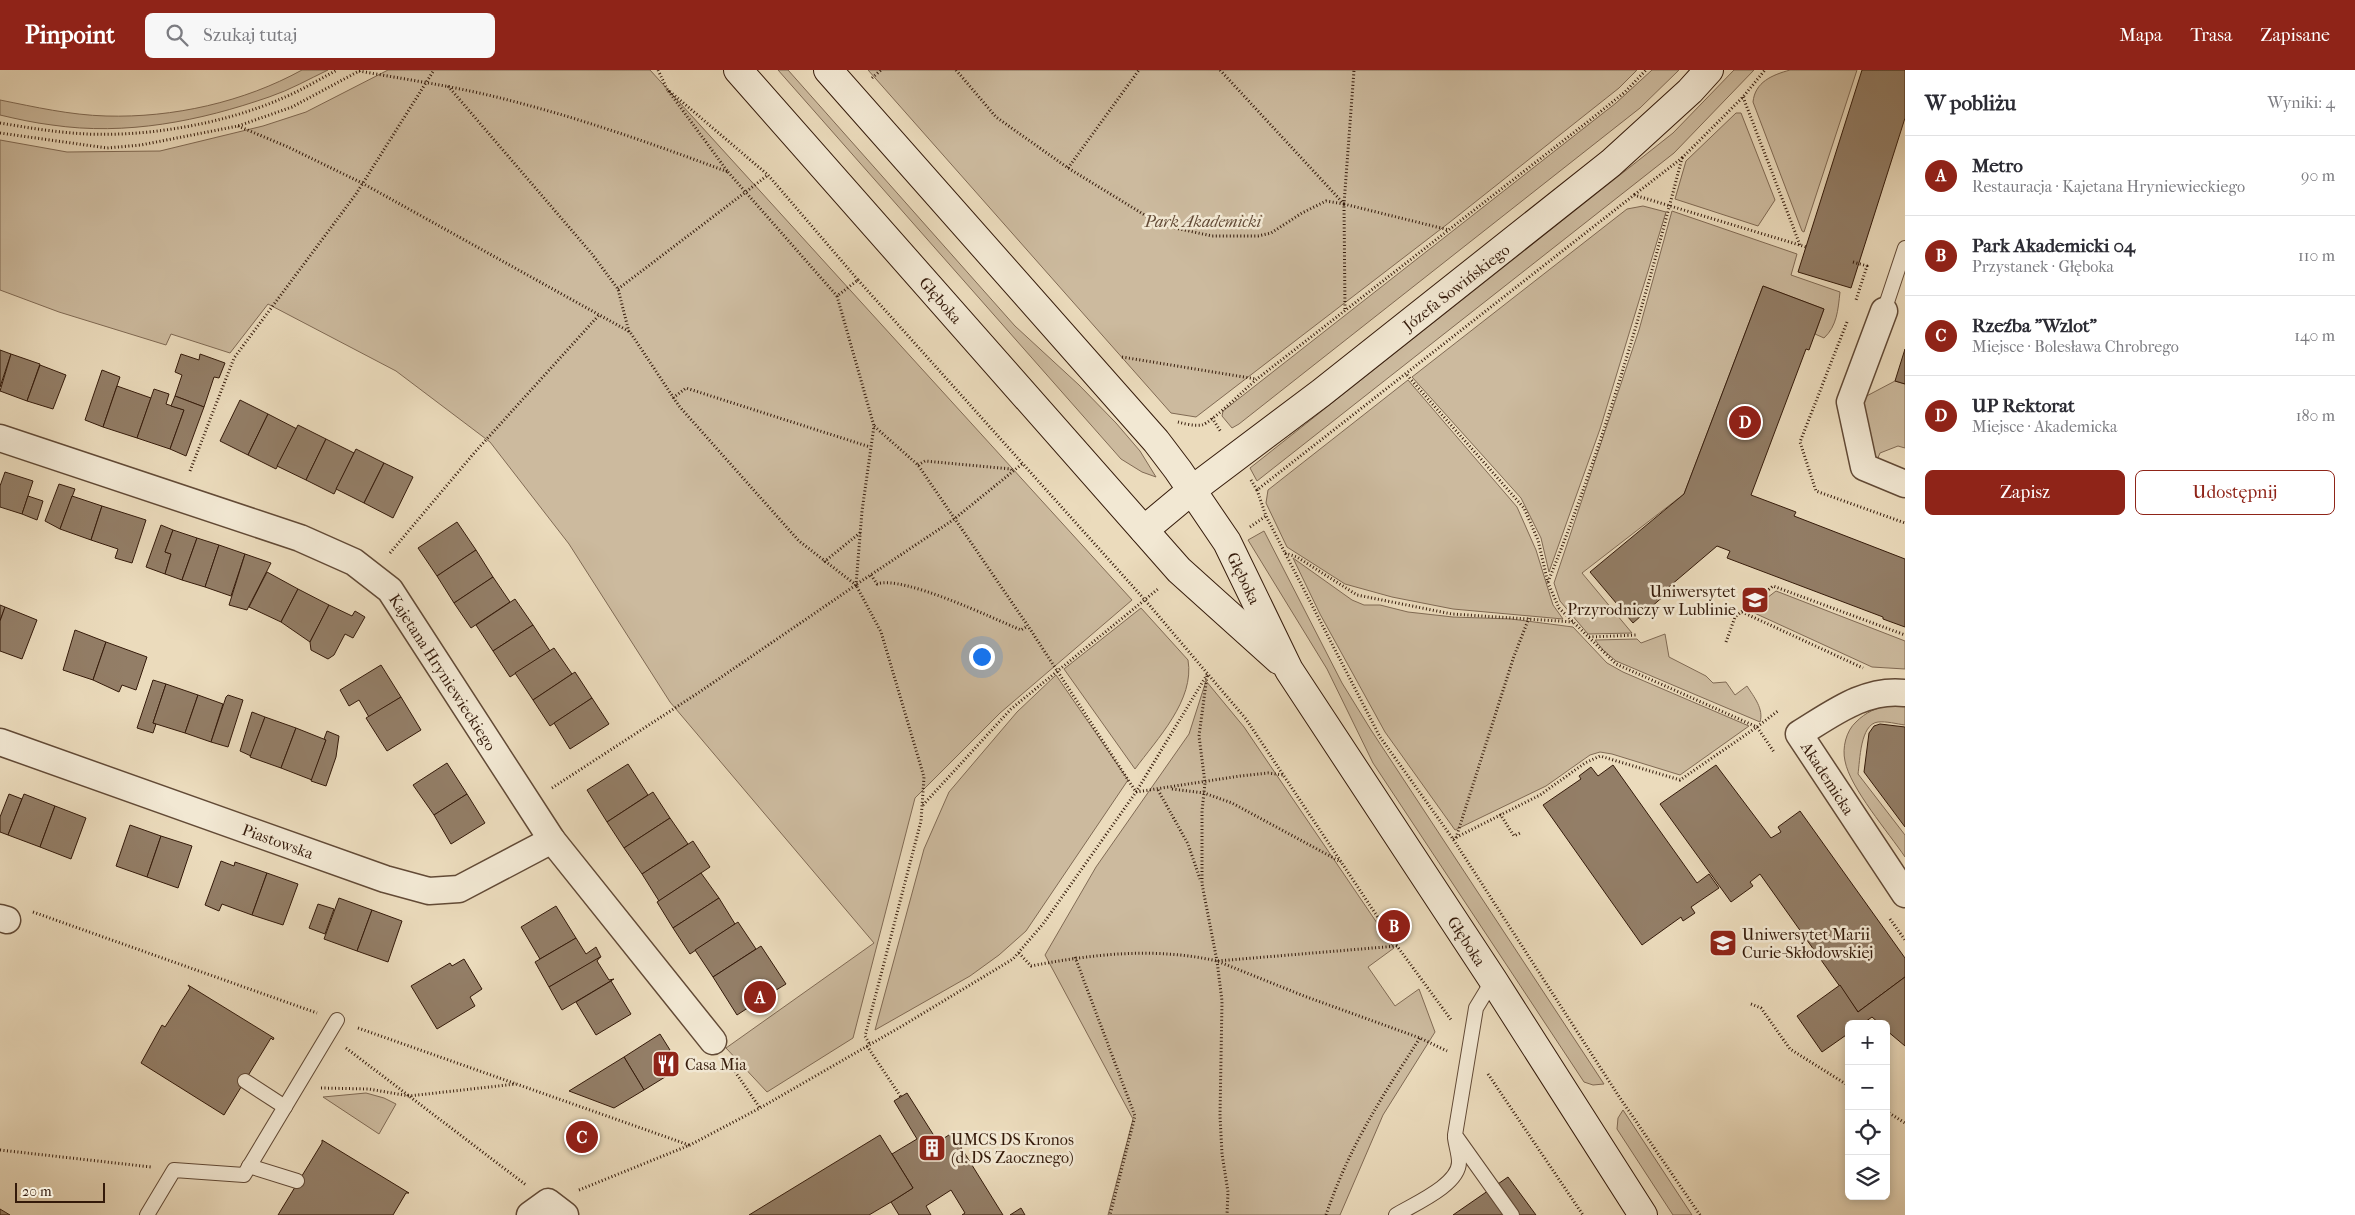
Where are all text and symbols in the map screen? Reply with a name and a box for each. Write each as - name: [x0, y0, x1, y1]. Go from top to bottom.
- search box: [145, 13, 495, 58]
- text: Pinpoint: [25, 21, 115, 49]
- icon: search: [163, 21, 191, 49]
- text: Szukaj tutaj: [203, 24, 297, 46]
- text: Mapa: [2120, 25, 2162, 46]
- text: Trasa: [2190, 25, 2232, 46]
- text: Zapisane: [2260, 25, 2330, 46]
- text: W pobliżu: [1925, 91, 2016, 115]
- text: Wyniki: 4: [2267, 93, 2335, 112]
- text: Metro: [1972, 155, 2023, 177]
- text: A: [1936, 166, 1946, 185]
- text: 90 m: [2301, 166, 2335, 185]
- text: Restauracja · Kajetana Hryniewieckiego: [1972, 177, 2245, 196]
- park label: Park Akademicki: [1144, 212, 1263, 231]
- text: Park Akademicki 04: [1972, 235, 2135, 257]
- street label: Józefa Sowińskiego: [1398, 240, 1513, 336]
- text: B: [1936, 246, 1946, 265]
- text: 110 m: [2298, 246, 2335, 265]
- text: Przystanek · Głęboka: [1972, 257, 2114, 276]
- street label: Głęboka: [915, 273, 966, 328]
- text: Rzeźba "Wzlot": [1972, 315, 2097, 337]
- text: C: [1936, 326, 1946, 345]
- text: 140 m: [2294, 326, 2335, 345]
- text: Miejsce · Bolesława Chrobrego: [1972, 337, 2179, 356]
- text: UP Rektorat: [1972, 395, 2075, 417]
- pin: D: [1729, 403, 1761, 441]
- text: D: [1935, 406, 1947, 425]
- text: 180 m: [2296, 406, 2335, 425]
- text: Miejsce · Akademicka: [1972, 417, 2117, 436]
- button: Zapisz: [1925, 470, 2125, 515]
- button: Udostępnij: [2135, 470, 2335, 515]
- street label: Głęboka: [1223, 549, 1265, 608]
- place label: Uniwersytet Przyrodniczy w Lublinie: [1567, 582, 1736, 619]
- school or university icon: Uniwersytet Przyrodniczy w Lublinie: [1740, 585, 1770, 615]
- street label: Kajetana Hryniewieckiego: [385, 590, 500, 754]
- your location: [969, 644, 995, 670]
- street label: Akademicka: [1796, 737, 1859, 819]
- street label: Piastowska: [240, 820, 317, 863]
- pin: B: [1378, 907, 1410, 945]
- street label: Głęboka: [1443, 913, 1490, 970]
- place label: Uniwersytet Marii Curie-Skłodowskiej: [1742, 925, 1873, 962]
- school or university icon: Uniwersytet Marii Curie-Skłodowskiej: [1708, 928, 1738, 958]
- pin: A: [744, 978, 776, 1016]
- map controls: [1845, 1020, 1890, 1200]
- button: +: [1845, 1020, 1890, 1065]
- restaurant icon: Casa Mia: [651, 1049, 681, 1079]
- place label: Casa Mia: [685, 1055, 747, 1074]
- button: −: [1845, 1065, 1890, 1110]
- button: locate: [1845, 1110, 1890, 1155]
- pin: C: [566, 1118, 598, 1156]
- place label: UMCS DS Kronos (d. DS Zaocznego): [951, 1130, 1074, 1167]
- building icon: UMCS DS Kronos (d. DS Zaocznego): [917, 1133, 947, 1163]
- button: layers: [1845, 1155, 1890, 1200]
- scale bar: [15, 1180, 105, 1203]
- text: 20 m: [22, 1183, 52, 1200]

